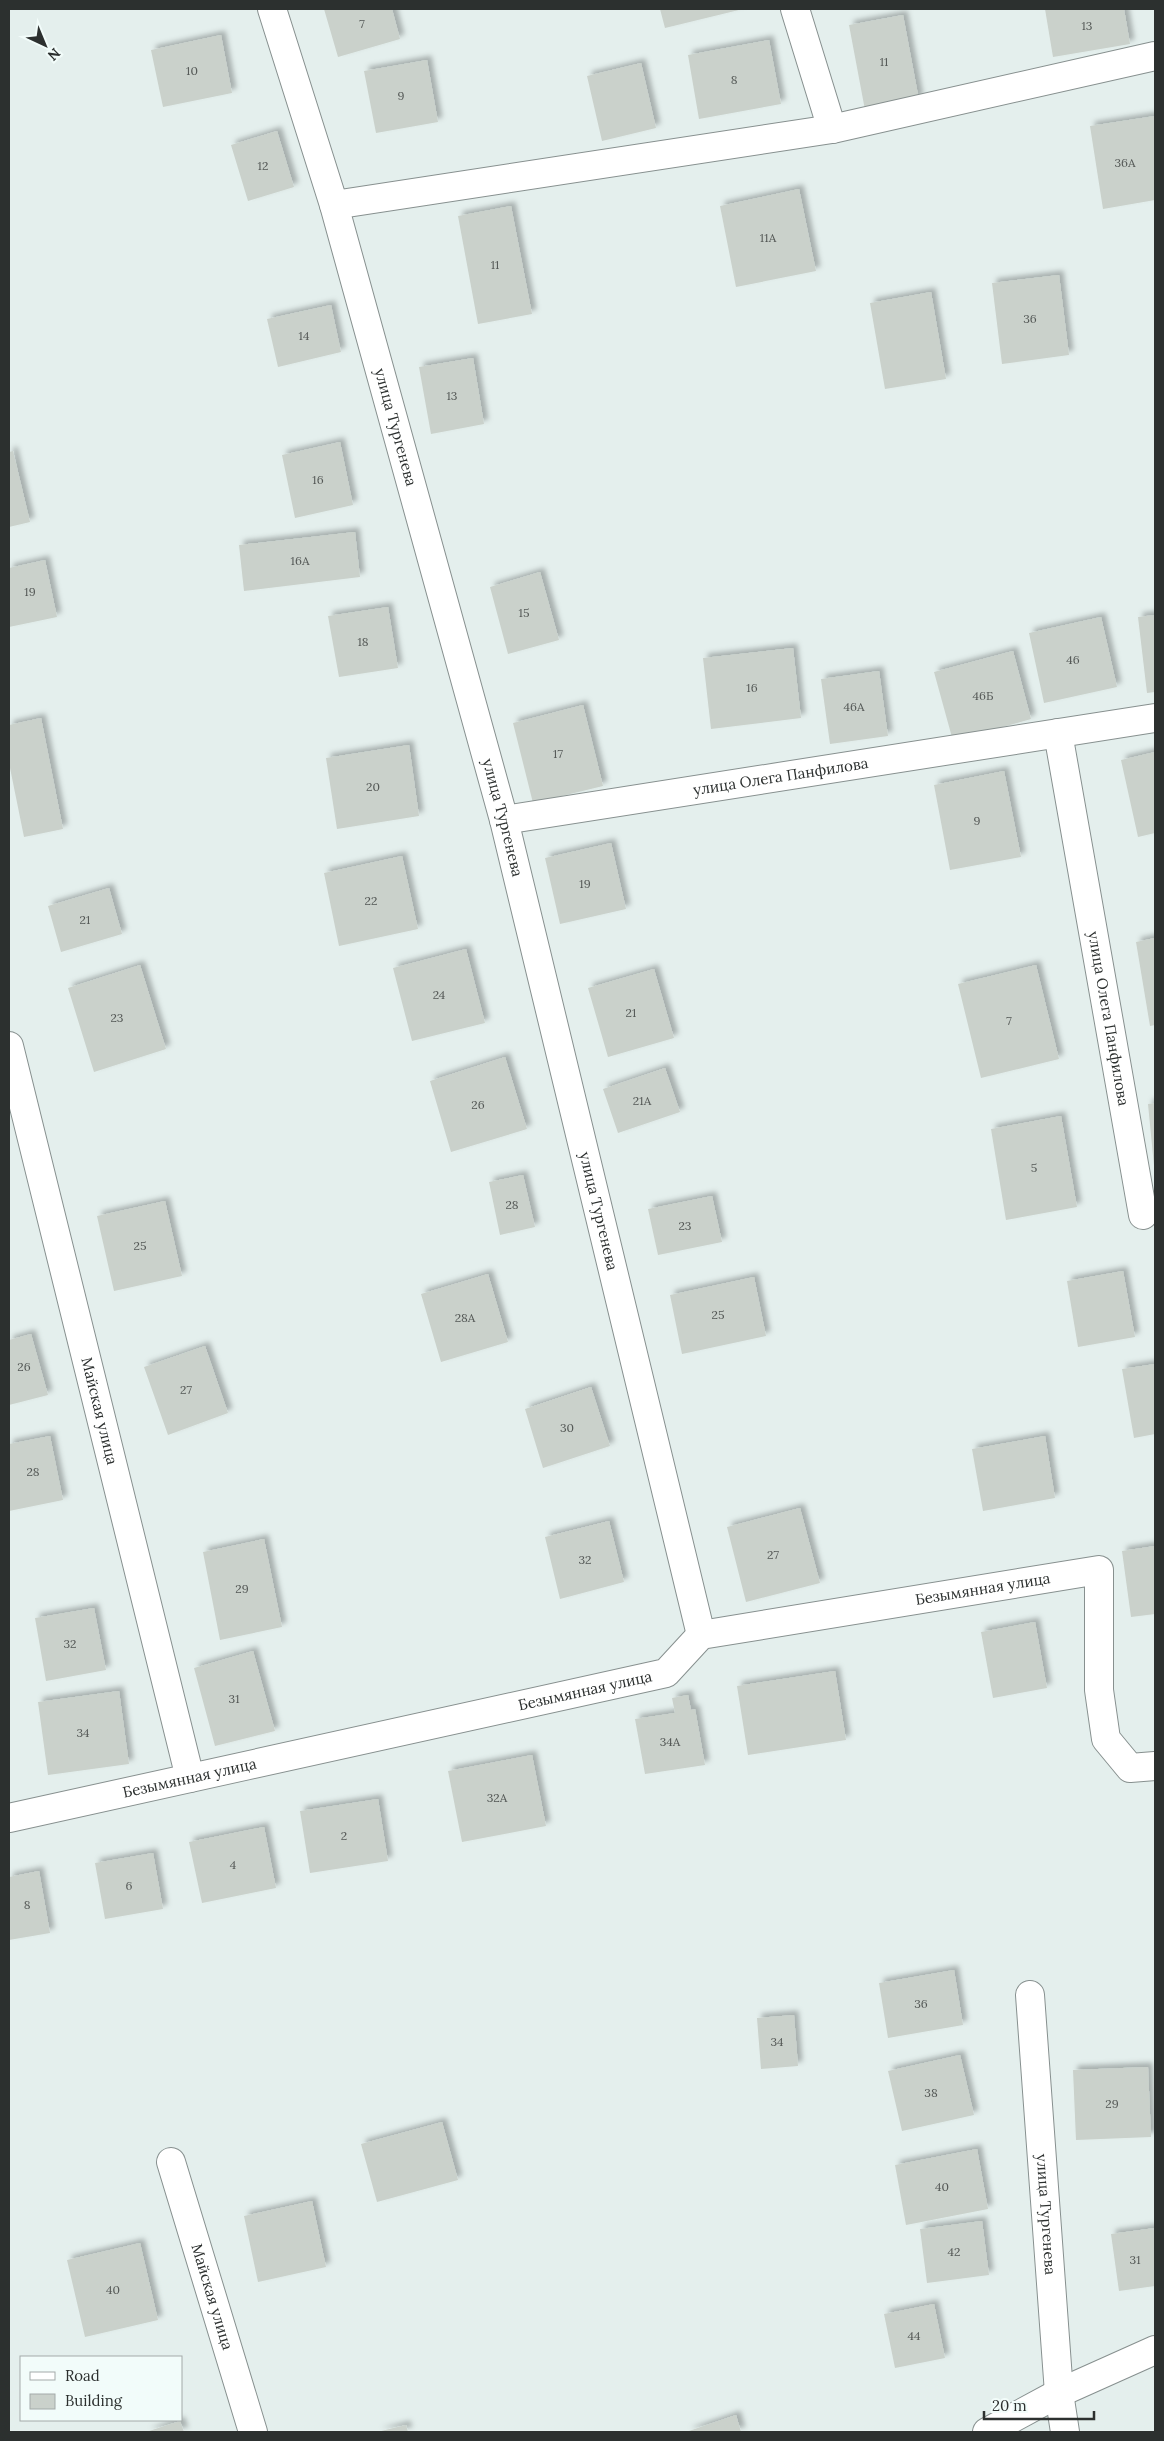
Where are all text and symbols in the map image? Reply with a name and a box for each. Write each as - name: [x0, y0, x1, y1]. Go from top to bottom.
- house number: 7: [359, 16, 365, 31]
- house number: 13: [1081, 18, 1093, 33]
- north arrow: [20, 20, 70, 70]
- text: N: [44, 44, 64, 65]
- house number: 11: [880, 54, 888, 69]
- house number: 10: [186, 63, 198, 78]
- house number: 8: [731, 72, 738, 87]
- house number: 9: [398, 88, 405, 103]
- house number: 36А: [1114, 155, 1136, 170]
- house number: 12: [258, 158, 268, 173]
- house number: 11А: [760, 230, 777, 245]
- house number: 11: [491, 257, 499, 272]
- house number: 36: [1023, 311, 1037, 326]
- house number: 14: [299, 328, 310, 343]
- street label: улица Тургенева: [371, 366, 421, 488]
- house number: 13: [446, 388, 458, 403]
- house number: 16: [312, 472, 324, 487]
- house number: 16А: [291, 553, 310, 568]
- house number: 19: [24, 584, 36, 599]
- house number: 15: [519, 605, 529, 620]
- house number: 18: [357, 634, 369, 649]
- house number: 46: [1066, 652, 1080, 667]
- house number: 16: [746, 680, 758, 695]
- house number: 46Б: [973, 688, 993, 703]
- house number: 46А: [844, 699, 865, 714]
- house number: 17: [553, 746, 563, 761]
- street label: улица Олега Панфилова: [692, 753, 870, 799]
- street label: улица Тургенева: [478, 756, 527, 879]
- house number: 20: [366, 779, 380, 794]
- house number: 9: [974, 813, 981, 828]
- house number: 19: [579, 876, 591, 891]
- house number: 22: [365, 893, 377, 908]
- house number: 21: [80, 912, 90, 927]
- street label: улица Олега Панфилова: [1084, 930, 1134, 1108]
- house number: 24: [433, 987, 446, 1002]
- house number: 21: [626, 1005, 636, 1020]
- house number: 23: [111, 1010, 124, 1025]
- house number: 7: [1006, 1013, 1012, 1028]
- house number: 21А: [633, 1093, 652, 1108]
- house number: 26: [471, 1097, 485, 1112]
- street label: улица Тургенева: [576, 1150, 623, 1272]
- house number: 5: [1031, 1160, 1037, 1175]
- house number: 28: [505, 1197, 519, 1212]
- house number: 23: [679, 1218, 692, 1233]
- house number: 25: [134, 1238, 146, 1253]
- house number: 25: [712, 1307, 724, 1322]
- house number: 28А: [455, 1310, 476, 1325]
- street label: Майская улица: [77, 1355, 122, 1467]
- house number: 26: [17, 1359, 31, 1374]
- house number: 27: [180, 1382, 192, 1397]
- house number: 30: [560, 1420, 574, 1435]
- house number: 28: [26, 1464, 40, 1479]
- house number: 27: [767, 1547, 779, 1562]
- house number: 32: [578, 1552, 592, 1567]
- street label: Безымянная улица: [914, 1568, 1052, 1609]
- house number: 29: [235, 1581, 249, 1596]
- house number: 32: [63, 1636, 77, 1651]
- street label: Безымянная улица: [516, 1666, 654, 1714]
- house number: 31: [228, 1691, 240, 1706]
- house number: 34: [76, 1725, 90, 1740]
- house number: 34А: [660, 1734, 681, 1749]
- street label: Безымянная улица: [121, 1754, 258, 1802]
- house number: 32А: [487, 1790, 508, 1805]
- house number: 2: [341, 1828, 347, 1843]
- house number: 4: [230, 1857, 237, 1872]
- house number: 6: [126, 1878, 133, 1893]
- house number: 8: [24, 1897, 31, 1912]
- house number: 36: [914, 1996, 928, 2011]
- house number: 34: [770, 2034, 784, 2049]
- house number: 38: [924, 2085, 938, 2100]
- house number: 29: [1105, 2096, 1119, 2111]
- street label: улица Тургенева: [1033, 2153, 1060, 2276]
- house number: 40: [935, 2179, 949, 2194]
- street label: Майская улица: [187, 2241, 238, 2352]
- house number: 42: [948, 2244, 960, 2259]
- house number: 31: [1129, 2252, 1141, 2267]
- house number: 40: [106, 2282, 120, 2297]
- house number: 44: [907, 2328, 921, 2343]
- legend: [20, 2356, 182, 2421]
- text: Road: [65, 2366, 100, 2385]
- scale bar: [984, 2388, 1094, 2420]
- text: Building: [65, 2391, 123, 2410]
- text: 20 m: [992, 2396, 1027, 2415]

